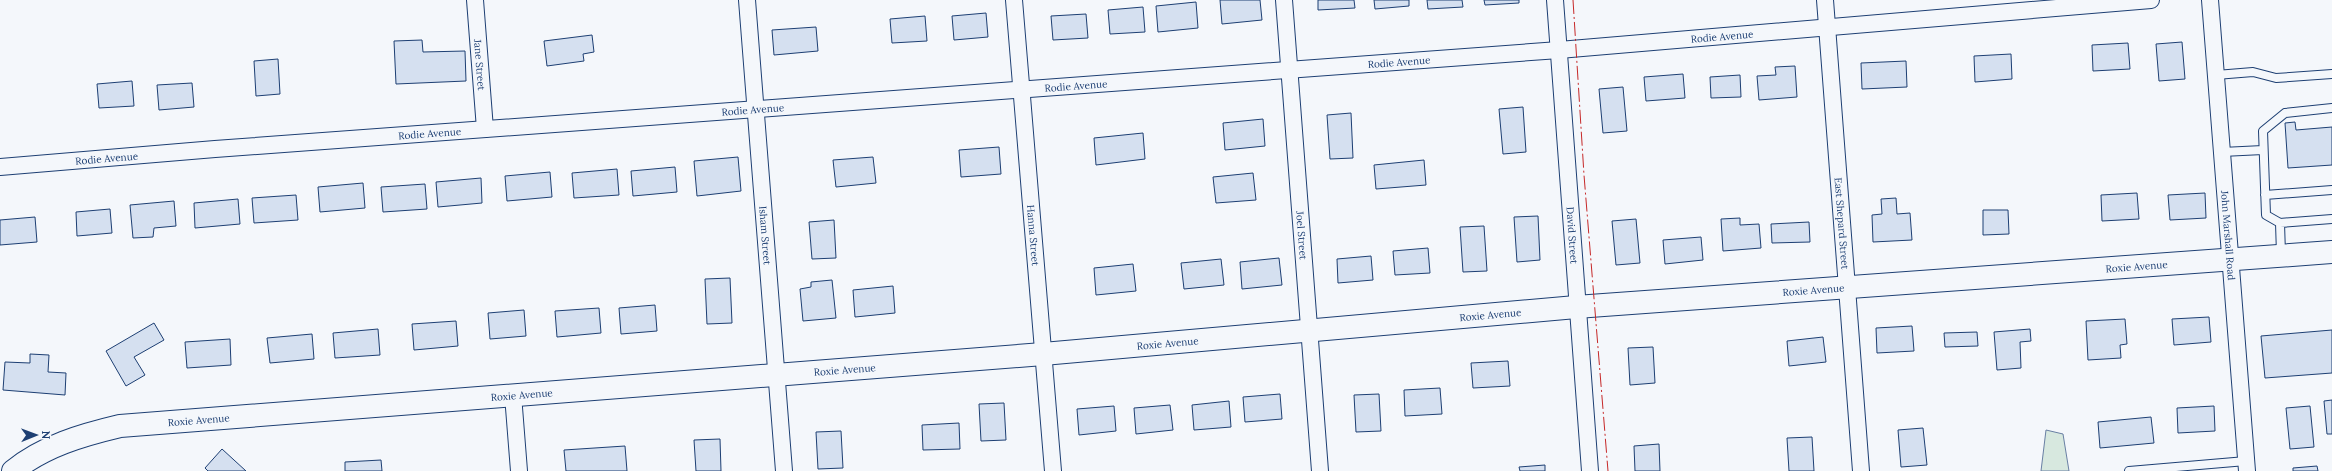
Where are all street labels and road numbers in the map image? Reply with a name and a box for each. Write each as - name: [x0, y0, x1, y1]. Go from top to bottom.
- street label: Rodie Avenue: [1690, 27, 1754, 45]
- street label: Jane Street: [471, 38, 488, 91]
- street label: Rodie Avenue: [1367, 53, 1431, 71]
- street label: Rodie Avenue: [1044, 77, 1108, 94]
- street label: Rodie Avenue: [721, 101, 785, 118]
- street label: Rodie Avenue: [398, 124, 462, 142]
- street label: Rodie Avenue: [75, 149, 139, 167]
- street label: East Shepard Street: [1832, 177, 1852, 270]
- street label: John Marshall Road: [2218, 189, 2238, 281]
- street label: Hanna Street: [1024, 204, 1042, 266]
- street label: Isham Street: [757, 205, 774, 265]
- street label: David Street: [1564, 206, 1581, 265]
- street label: Joel Street: [1294, 210, 1310, 260]
- street label: Roxie Avenue: [2105, 257, 2169, 275]
- street label: Roxie Avenue: [1782, 281, 1845, 298]
- street label: Roxie Avenue: [1459, 305, 1523, 324]
- street label: Roxie Avenue: [1136, 334, 1200, 352]
- street label: Roxie Avenue: [813, 361, 877, 378]
- street label: Roxie Avenue: [490, 386, 554, 404]
- street label: Roxie Avenue: [167, 411, 231, 429]

